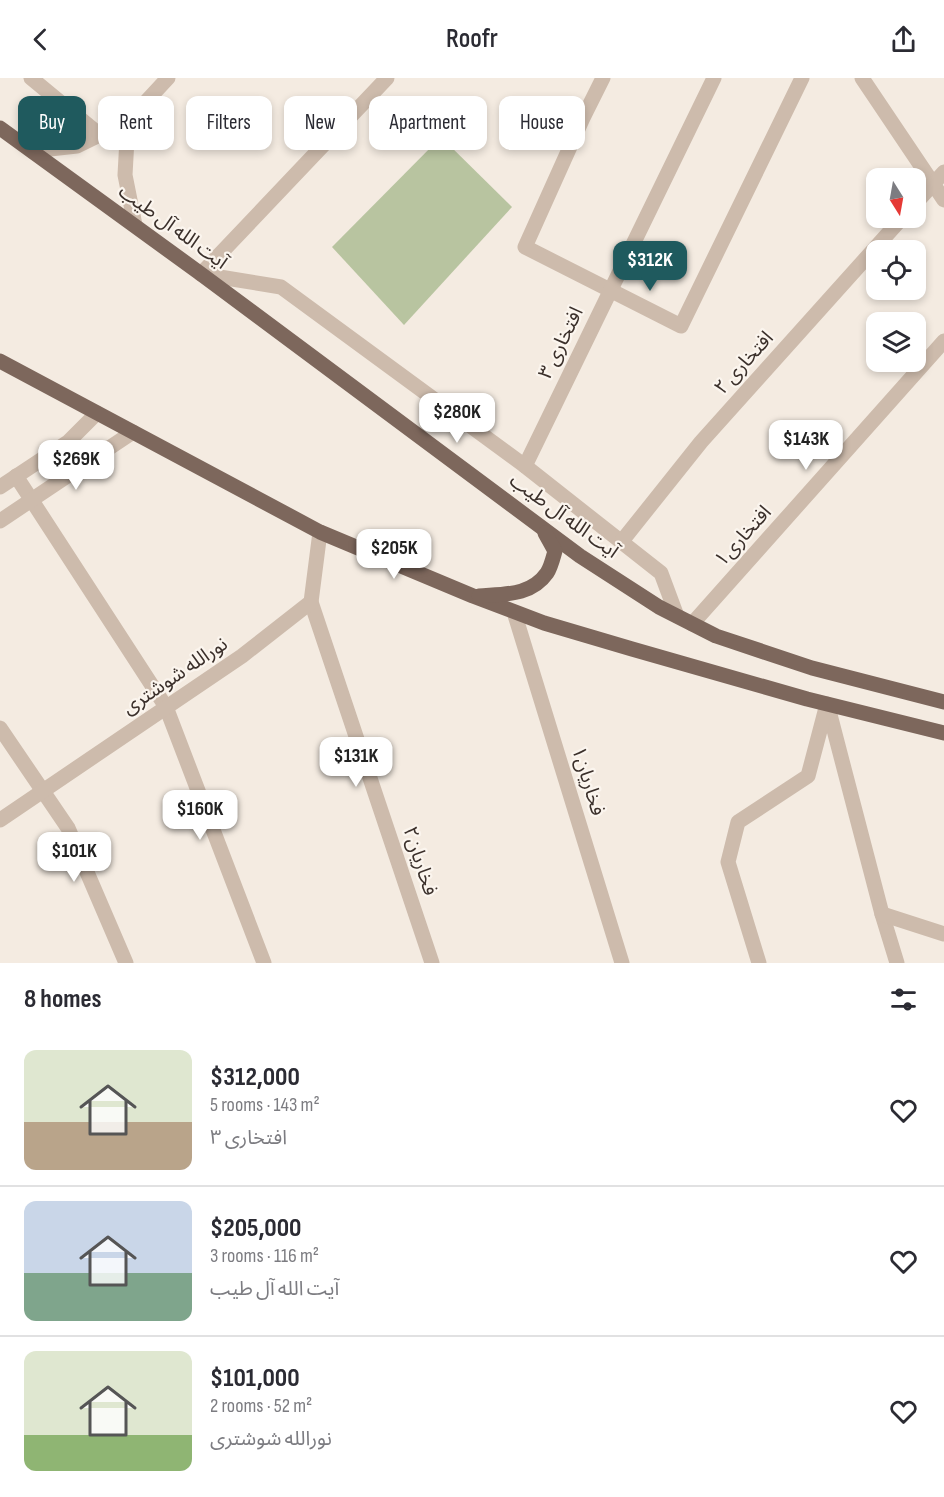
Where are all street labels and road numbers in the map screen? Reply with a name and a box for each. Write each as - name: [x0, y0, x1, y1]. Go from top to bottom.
- street label: آیت الله آل طیب: [114, 179, 233, 275]
- street label: افتخاری ۳: [533, 303, 589, 383]
- street label: افتخاری ۲: [709, 326, 779, 400]
- street label: آیت الله آل طیب: [505, 468, 624, 564]
- street label: افتخاری۱: [709, 501, 777, 571]
- street label: نورالله شوشتری: [118, 632, 232, 720]
- street label: فخاریان۱: [566, 743, 610, 819]
- street label: فخاریان۲: [398, 823, 442, 899]

